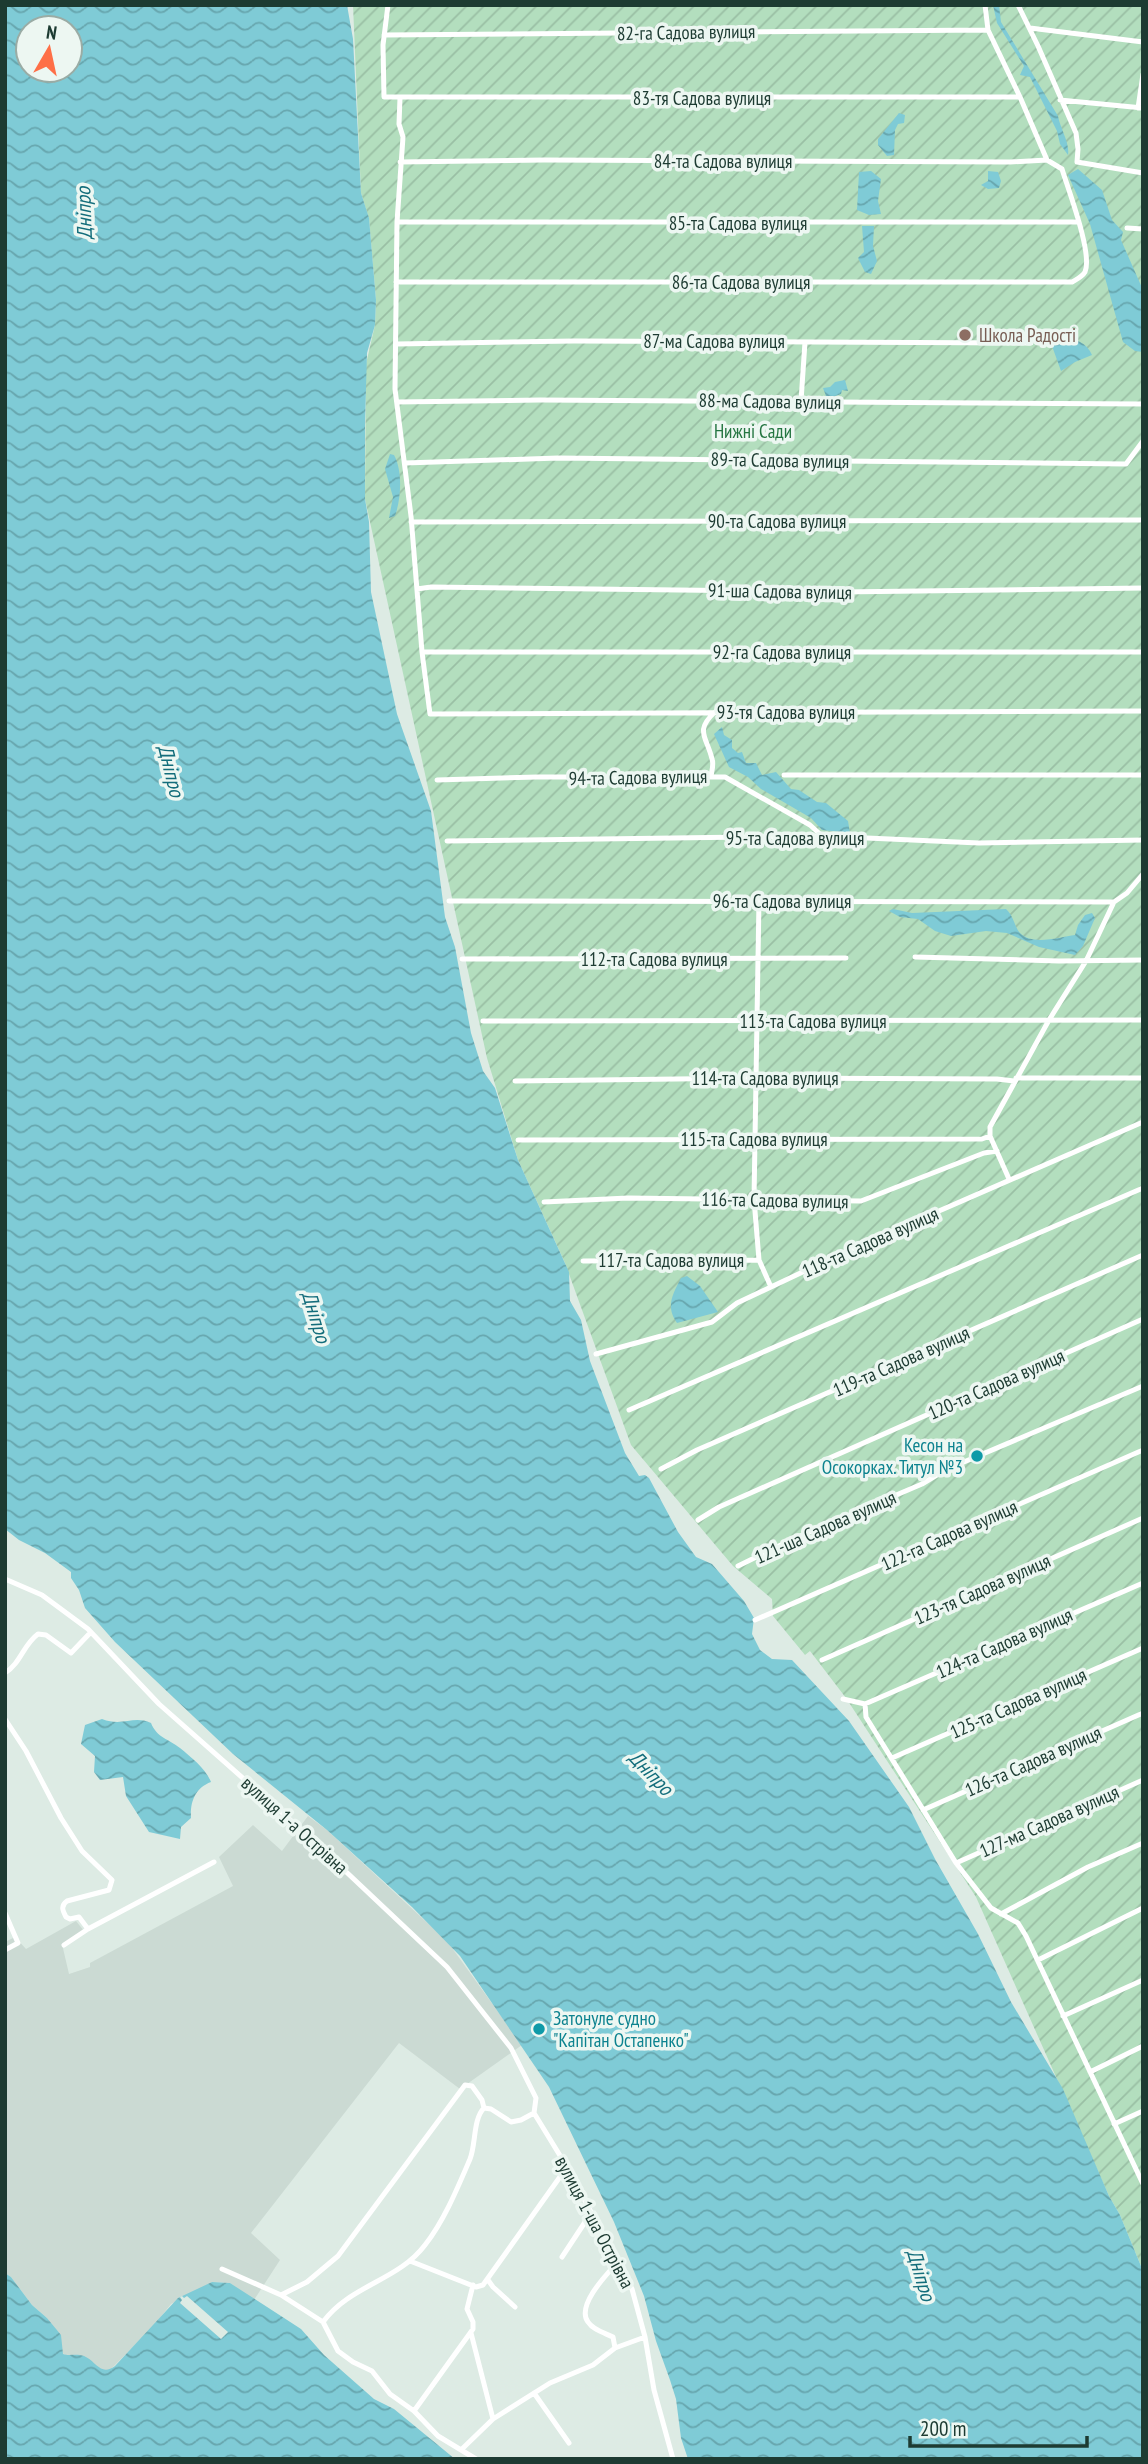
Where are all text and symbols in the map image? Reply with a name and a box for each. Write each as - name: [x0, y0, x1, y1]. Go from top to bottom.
- north arrow: [14, 14, 84, 84]
- street label: 82-га Садова вулиця: [617, 19, 755, 45]
- text: N: [45, 20, 59, 45]
- street label: 83-тя Садова вулиця: [633, 86, 771, 110]
- street label: 84-та Садова вулиця: [654, 149, 792, 173]
- water label: Дніпро: [69, 184, 98, 241]
- street label: 85-та Садова вулиця: [669, 211, 807, 235]
- street label: 86-та Садова вулиця: [672, 270, 810, 294]
- place label: Школа Радості: [979, 323, 1076, 347]
- marker: Школа Радості: [957, 327, 973, 343]
- street label: 87-ма Садова вулиця: [643, 329, 785, 353]
- street label: 88-ма Садова вулиця: [698, 388, 842, 414]
- park label: Нижні Сади: [714, 419, 792, 443]
- street label: 89-та Садова вулиця: [711, 447, 849, 473]
- street label: 90-та Садова вулиця: [708, 509, 846, 533]
- street label: 91-ша Садова вулиця: [708, 578, 852, 604]
- street label: 92-га Садова вулиця: [713, 640, 851, 664]
- street label: 93-тя Садова вулиця: [717, 700, 855, 724]
- water label: Дніпро: [152, 741, 191, 801]
- street label: 94-та Садова вулиця: [569, 764, 707, 790]
- street label: 95-та Садова вулиця: [726, 826, 864, 850]
- street label: 96-та Садова вулиця: [713, 889, 851, 913]
- street label: 112-та Садова вулиця: [580, 947, 728, 971]
- street label: 113-та Садова вулиця: [739, 1009, 887, 1033]
- street label: 114-та Садова вулиця: [691, 1066, 839, 1090]
- street label: 115-та Садова вулиця: [680, 1127, 828, 1151]
- street label: 116-та Садова вулиця: [701, 1187, 849, 1213]
- street label: 118-та Садова вулиця: [798, 1201, 942, 1283]
- street label: 117-та Садова вулиця: [598, 1248, 744, 1272]
- water label: Дніпро: [296, 1287, 338, 1348]
- street label: 119-та Садова вулиця: [829, 1320, 973, 1402]
- street label: 120-та Садова вулиця: [924, 1343, 1068, 1425]
- place label: Кесон на Осокорках. Титул №3: [822, 1433, 963, 1479]
- marker: Кесон на Осокорках. Титул №3: [969, 1448, 985, 1464]
- street label: 121-ша Садова вулиця: [750, 1485, 900, 1569]
- street label: 122-га Садова вулиця: [877, 1494, 1021, 1576]
- street label: 123-тя Садова вулиця: [910, 1548, 1054, 1630]
- street label: 124-та Садова вулиця: [932, 1602, 1076, 1684]
- street label: 125-та Садова вулиця: [946, 1662, 1090, 1744]
- street label: 126-та Садова вулиця: [961, 1720, 1105, 1802]
- water label: Дніпро: [623, 1744, 681, 1802]
- street label: вулиця 1-а Острівна: [237, 1771, 353, 1879]
- street label: 127-ма Садова вулиця: [975, 1779, 1123, 1863]
- place label: Затонуле судно "Капітан Остапенко": [553, 2006, 689, 2052]
- marker: Затонуле судно "Капітан Остапенко": [531, 2021, 547, 2037]
- street label: вулиця 1-ша Острівна: [550, 2152, 640, 2292]
- water label: Дніпро: [901, 2245, 943, 2306]
- scale bar: [910, 2404, 1087, 2448]
- text: 200 m: [920, 2415, 966, 2442]

